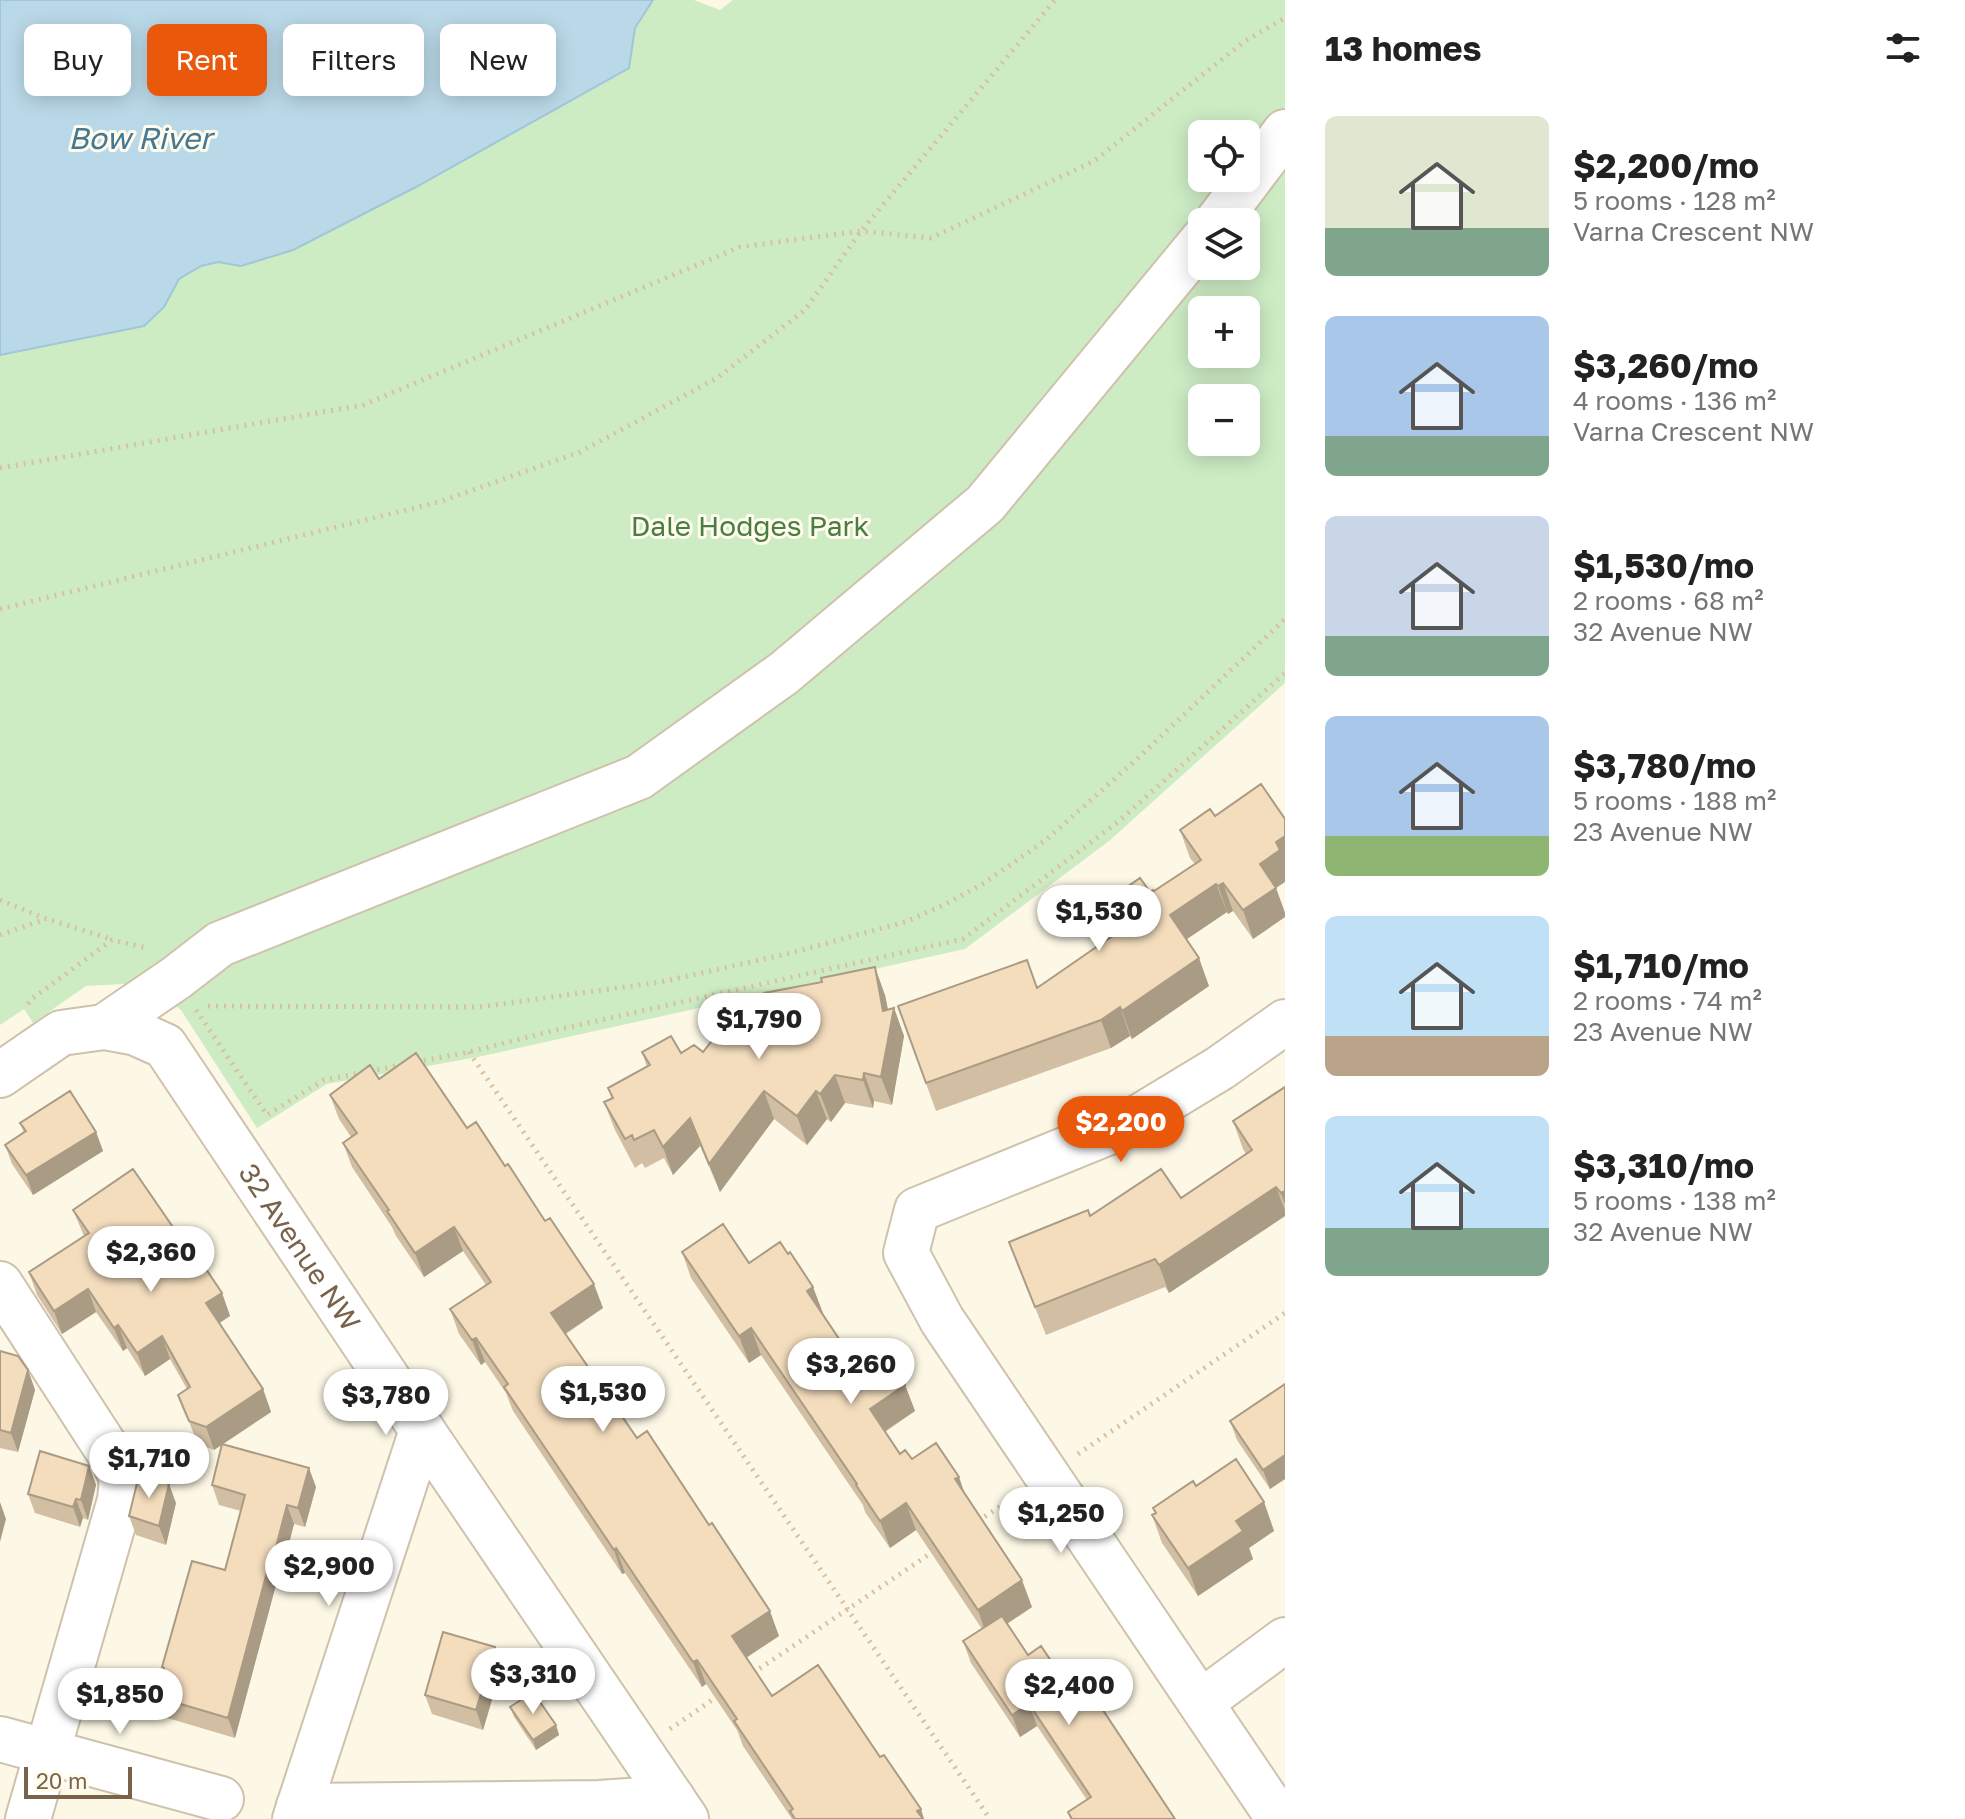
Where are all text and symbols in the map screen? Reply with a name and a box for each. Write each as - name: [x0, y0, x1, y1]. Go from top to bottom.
- chip: Buy: [24, 24, 131, 96]
- chip: Rent: [147, 24, 267, 96]
- chip: Filters: [283, 24, 424, 96]
- chip: New: [440, 24, 556, 96]
- icon: filters: [1881, 26, 1925, 70]
- text: 13 homes: [1325, 28, 1482, 68]
- water label: Bow River: [68, 120, 216, 156]
- map controls: [1188, 120, 1260, 456]
- button: locate: [1188, 120, 1260, 192]
- text: $2,200/mo: [1573, 145, 1759, 185]
- icon: home: [1389, 148, 1485, 244]
- text: 5 rooms · 128 m²: [1573, 185, 1776, 216]
- button: layers: [1188, 208, 1260, 280]
- text: Varna Crescent NW: [1573, 216, 1814, 247]
- button: +: [1188, 296, 1260, 368]
- text: $3,260/mo: [1573, 345, 1758, 385]
- icon: home: [1389, 348, 1485, 444]
- button: −: [1188, 384, 1260, 456]
- text: 4 rooms · 136 m²: [1573, 385, 1776, 416]
- text: Varna Crescent NW: [1573, 416, 1814, 447]
- park label: Dale Hodges Park: [631, 509, 869, 542]
- text: $1,530/mo: [1573, 545, 1754, 585]
- icon: home: [1389, 548, 1485, 644]
- text: 2 rooms · 68 m²: [1573, 585, 1764, 616]
- text: 32 Avenue NW: [1573, 616, 1753, 647]
- text: $3,780/mo: [1573, 745, 1756, 785]
- icon: home: [1389, 748, 1485, 844]
- text: 5 rooms · 188 m²: [1573, 785, 1776, 816]
- text: 23 Avenue NW: [1573, 816, 1753, 847]
- pin: $1,530: [1034, 885, 1164, 953]
- text: $1,530: [1055, 895, 1143, 926]
- text: $1,710/mo: [1573, 945, 1749, 985]
- icon: home: [1389, 948, 1485, 1044]
- text: 2 rooms · 74 m²: [1573, 985, 1762, 1016]
- pin: $1,790: [694, 993, 824, 1061]
- text: $1,790: [716, 1003, 802, 1034]
- text: 23 Avenue NW: [1573, 1016, 1753, 1047]
- pin: $2,200: [1056, 1096, 1186, 1164]
- text: $2,200: [1075, 1106, 1167, 1137]
- text: $3,310/mo: [1573, 1145, 1754, 1185]
- icon: home: [1389, 1148, 1485, 1244]
- street label: 32 Avenue NW: [233, 1157, 368, 1337]
- text: 5 rooms · 138 m²: [1573, 1185, 1776, 1216]
- text: 32 Avenue NW: [1573, 1216, 1753, 1247]
- pin: $2,360: [86, 1226, 216, 1294]
- text: $2,360: [106, 1236, 196, 1267]
- pin: $3,260: [786, 1338, 916, 1406]
- text: $3,260: [806, 1348, 896, 1379]
- pin: $1,530: [538, 1366, 668, 1434]
- pin: $3,780: [321, 1369, 451, 1437]
- text: $1,530: [559, 1376, 647, 1407]
- text: $3,780: [341, 1379, 431, 1410]
- pin: $1,710: [84, 1432, 214, 1500]
- text: $1,710: [107, 1442, 191, 1473]
- pin: $1,250: [996, 1487, 1126, 1555]
- text: $1,250: [1017, 1497, 1105, 1528]
- pin: $2,900: [264, 1540, 394, 1608]
- text: $2,900: [283, 1550, 375, 1581]
- pin: $3,310: [468, 1648, 598, 1716]
- text: $3,310: [489, 1658, 577, 1689]
- pin: $2,400: [1004, 1659, 1134, 1727]
- pin: $1,850: [55, 1668, 185, 1736]
- text: $2,400: [1023, 1669, 1115, 1700]
- text: $1,850: [76, 1678, 164, 1709]
- scale bar: [24, 1763, 132, 1799]
- text: 20 m: [36, 1767, 87, 1794]

